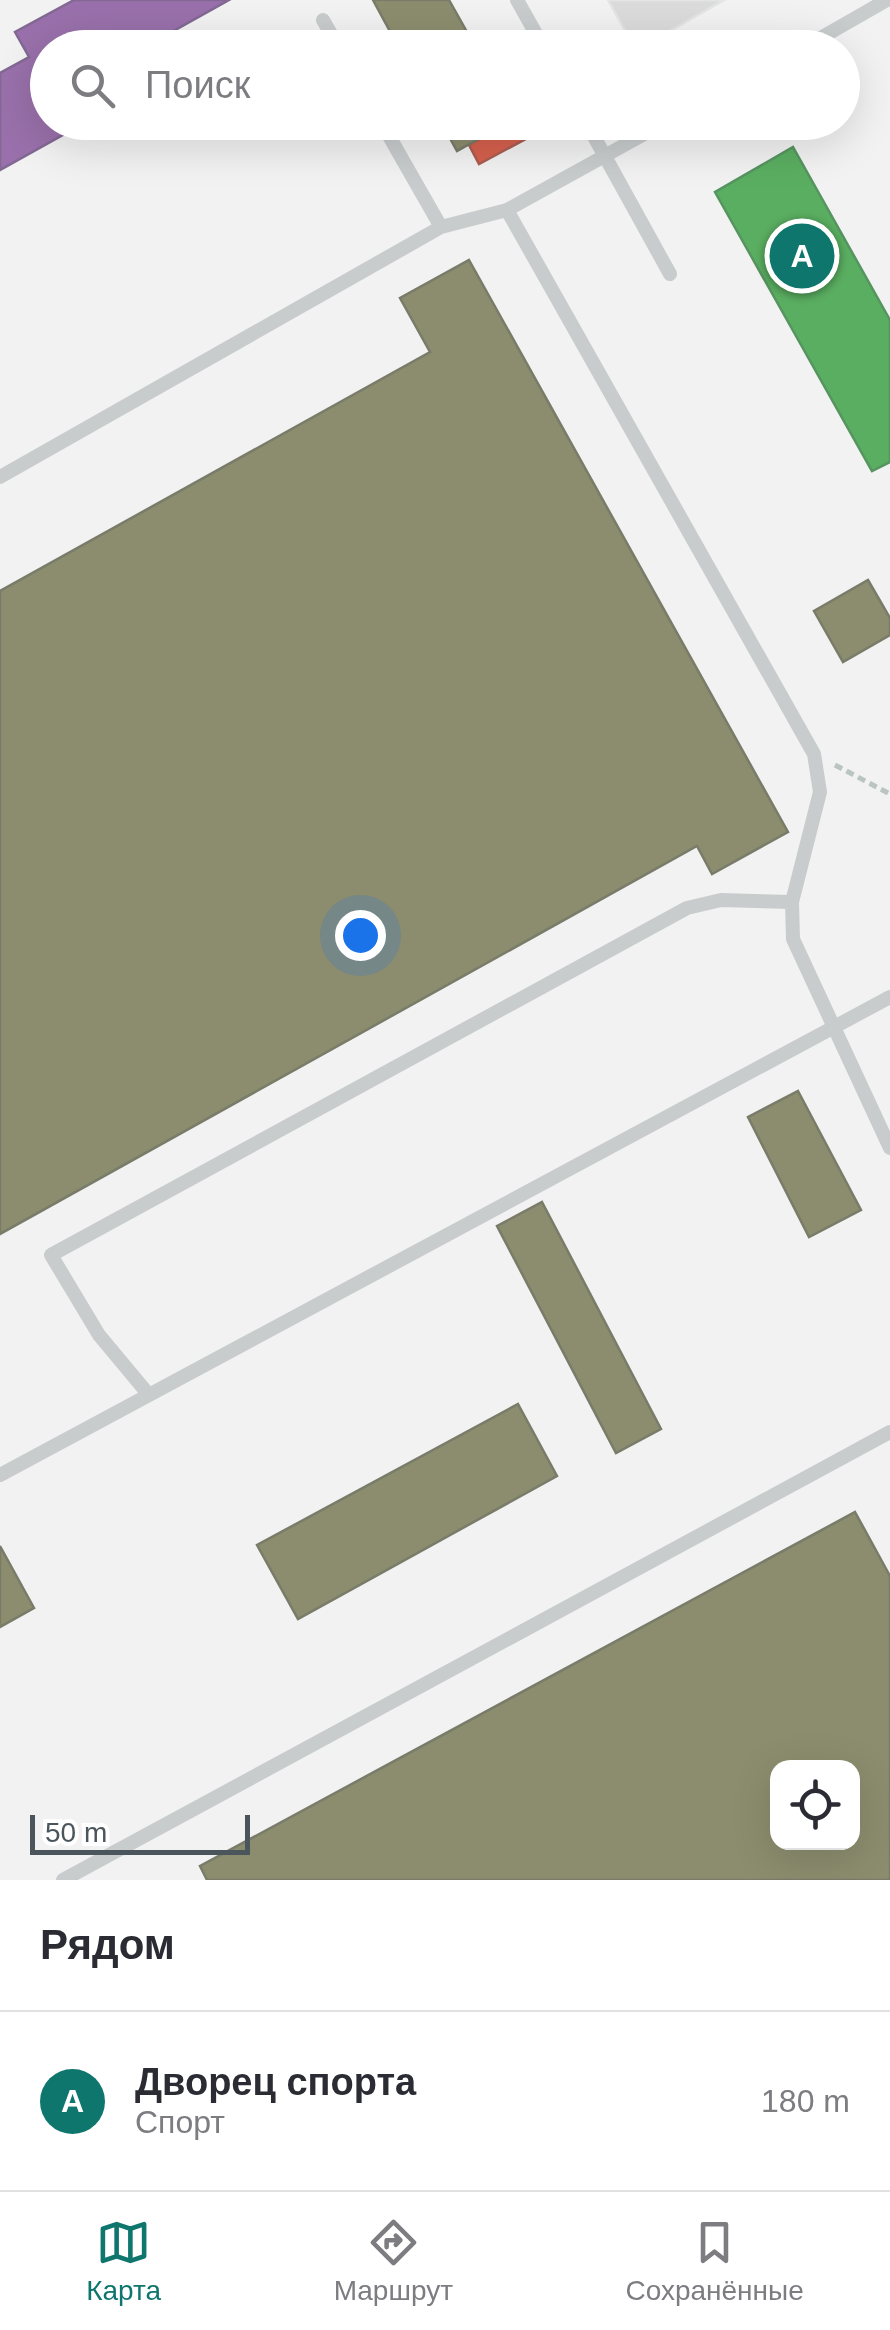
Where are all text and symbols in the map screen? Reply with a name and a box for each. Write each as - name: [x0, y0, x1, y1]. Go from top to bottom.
- search box: [30, 30, 860, 140]
- icon: search: [65, 58, 120, 113]
- text: Поиск: [145, 64, 250, 106]
- pin: A: [770, 218, 834, 294]
- your location: [335, 910, 386, 961]
- map controls: [770, 1760, 860, 1850]
- button: locate: [770, 1760, 860, 1850]
- scale bar: [30, 1810, 250, 1854]
- text: 50 m: [45, 1817, 107, 1848]
- text: Рядом: [40, 1921, 175, 1968]
- text: Дворец спорта: [135, 2061, 416, 2103]
- text: A: [61, 2083, 84, 2119]
- text: 180 m: [761, 2083, 850, 2119]
- text: Спорт: [135, 2104, 225, 2140]
- tab: Карта: [86, 2215, 161, 2307]
- tab: Маршрут: [334, 2215, 453, 2307]
- tab: Сохранённые: [625, 2215, 804, 2307]

